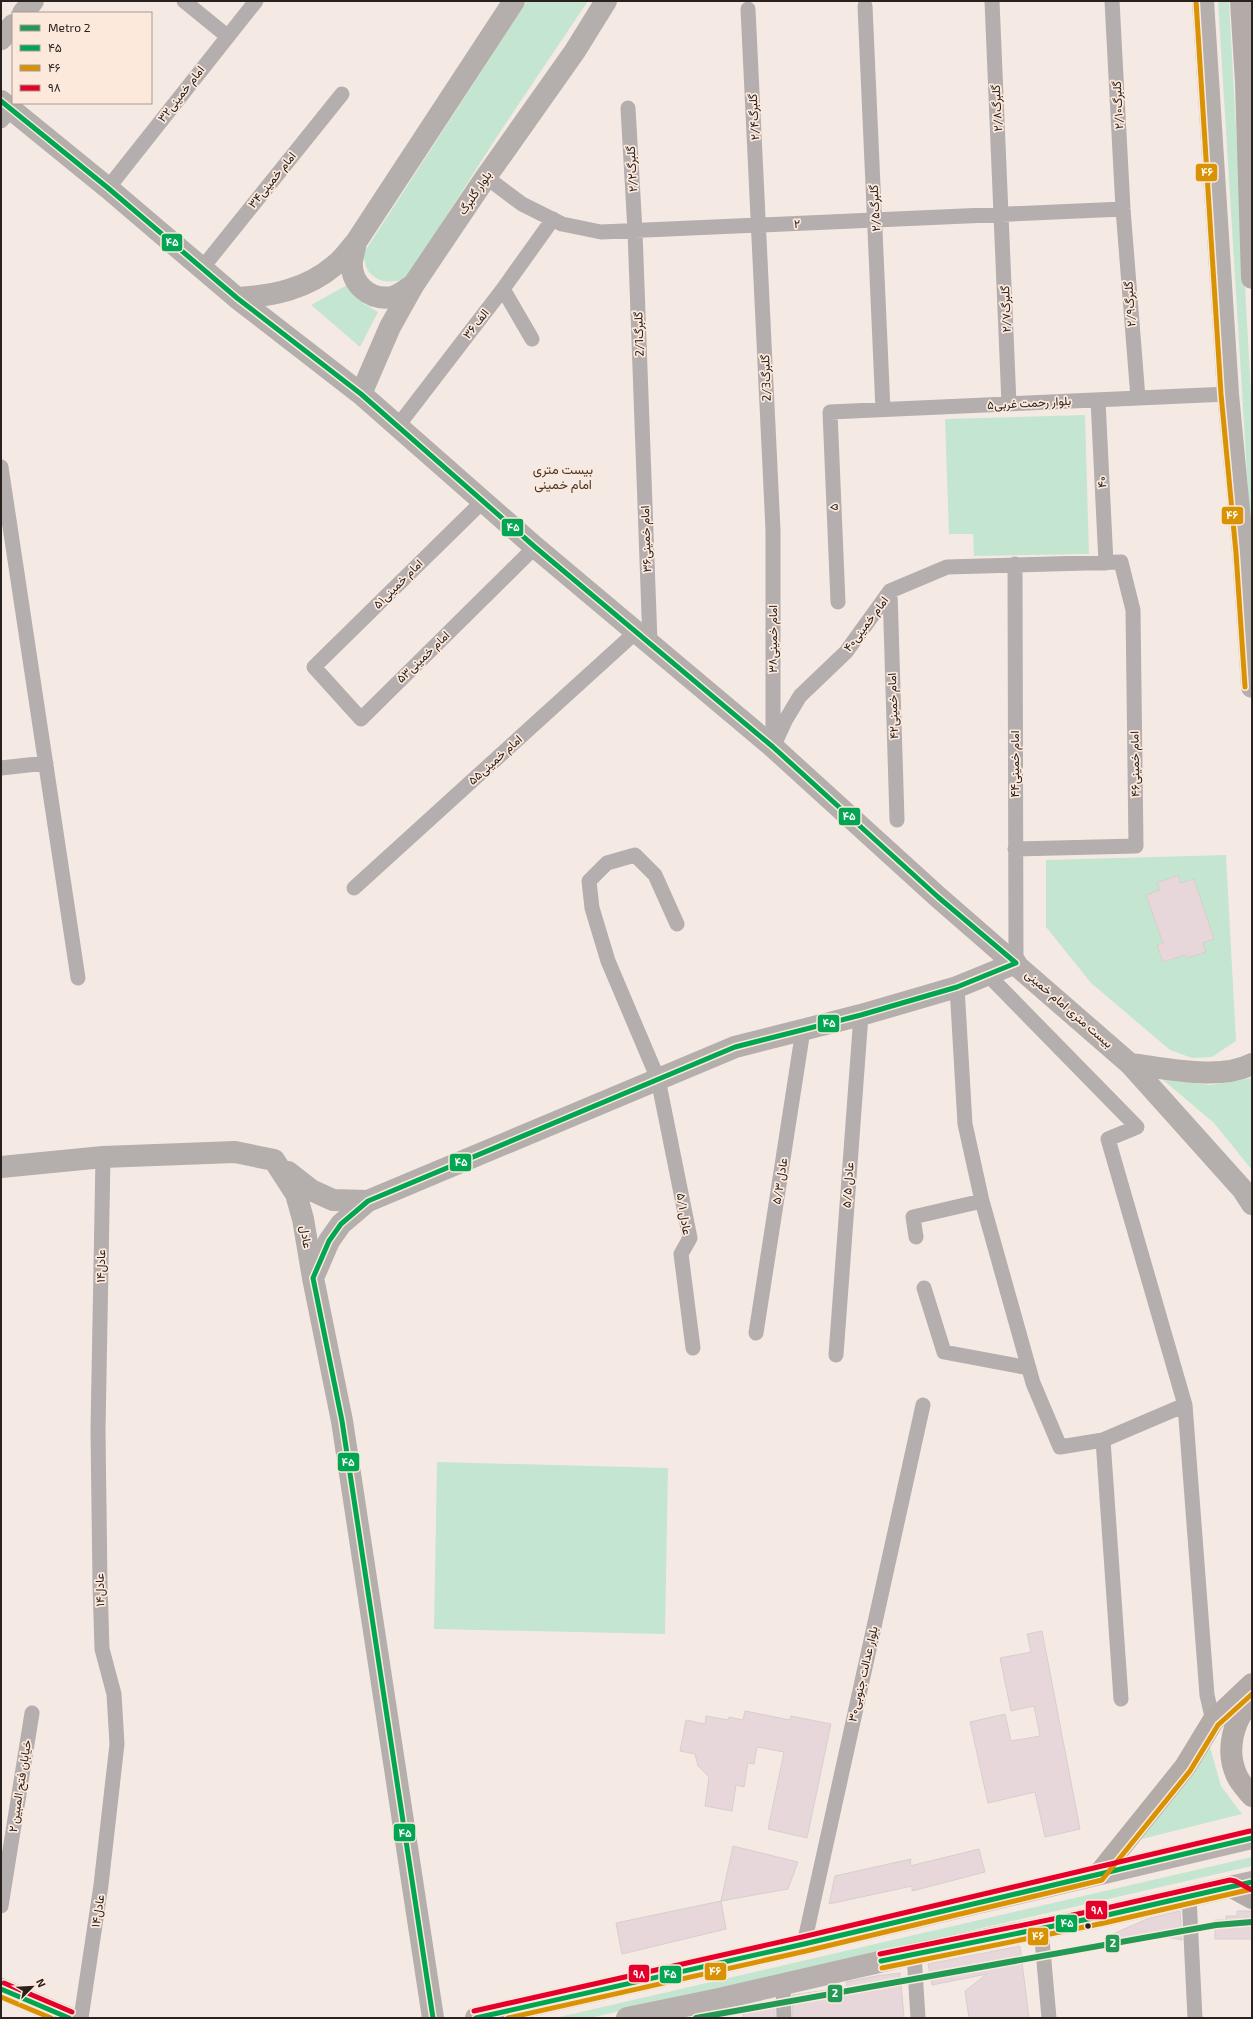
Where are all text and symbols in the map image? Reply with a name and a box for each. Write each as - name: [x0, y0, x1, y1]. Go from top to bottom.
- legend: [12, 12, 152, 104]
- text: Metro 2: [48, 20, 91, 34]
- text: ۴۵: [48, 40, 62, 54]
- text: ۴۶: [48, 60, 61, 74]
- street label: امام خمینی۳۲: [154, 63, 208, 125]
- text: ۹۸: [48, 80, 61, 94]
- street label: گلبرگ۲/۱۰: [1109, 80, 1127, 130]
- street label: گلبرگ۲/۸: [988, 84, 1006, 132]
- street label: گلبرگ۲/۴: [745, 93, 763, 141]
- street label: گلبرگ۲/۲: [623, 146, 641, 192]
- street label: امام خمینی۳۴: [244, 149, 300, 211]
- line badge: ۴۶: [1195, 163, 1218, 182]
- text: ۴۶: [1201, 165, 1213, 178]
- street label: بلوار گلبرگ: [455, 168, 495, 218]
- street label: گلبرگ۲/۵: [866, 184, 884, 232]
- street label: ۲: [794, 216, 800, 230]
- line badge: ۴۵: [161, 233, 183, 252]
- text: ۴۵: [165, 235, 179, 248]
- street label: گلبرگ۲/۹: [1120, 281, 1140, 327]
- street label: گلبرگ۲/۷: [997, 285, 1015, 333]
- street label: ۳۶ الف: [459, 306, 491, 341]
- street label: 2/1گلبرگ: [630, 311, 648, 357]
- street label: 2/3گلبرگ: [757, 354, 775, 402]
- street label: بلوار رحمت غربی۵: [986, 393, 1072, 413]
- district label: بیست متری امام خمینی: [533, 461, 593, 493]
- street label: ۴۰: [1094, 476, 1108, 488]
- street label: ۵: [826, 503, 840, 511]
- street label: امام خمینی۳۶: [637, 505, 655, 573]
- line badge: ۴۶: [1221, 506, 1244, 525]
- text: ۴۶: [1226, 508, 1238, 521]
- line badge: ۴۵: [501, 518, 524, 537]
- text: ۴۵: [506, 520, 520, 533]
- street label: امام خمینی۵۱: [370, 556, 426, 612]
- street label: امام خمینی۴۰: [840, 593, 892, 655]
- street label: امام خمینی۳۸: [765, 605, 781, 673]
- street label: امام خمینی۵۳: [393, 628, 453, 686]
- street label: امام خمینی۴۲: [884, 673, 902, 739]
- street label: ۴۴امام خمینی: [1007, 731, 1023, 797]
- street label: امام خمینی۴۶: [1126, 731, 1144, 797]
- street label: امام خمینی۵۵: [465, 732, 525, 788]
- line badge: ۴۵: [838, 807, 861, 826]
- text: ۴۵: [842, 809, 856, 822]
- street label: بیست متری امام خمینی: [1022, 966, 1116, 1052]
- line badge: ۴۵: [817, 1014, 840, 1033]
- text: ۴۵: [822, 1016, 836, 1029]
- line badge: ۴۵: [449, 1153, 472, 1172]
- text: ۴۵: [454, 1155, 468, 1168]
- street label: عادل ۵/۳: [768, 1157, 792, 1205]
- street label: عادل ۵/۵: [838, 1162, 858, 1208]
- street label: عادل ۵/۱: [673, 1192, 695, 1236]
- street label: عادل: [296, 1224, 316, 1250]
- street label: عادل۱۴: [93, 1249, 109, 1283]
- line badge: ۴۵: [337, 1452, 360, 1472]
- text: ۴۵: [341, 1455, 355, 1468]
- street label: عادل۱۴: [92, 1573, 108, 1607]
- street label: بلوار عدالت جنوبی۳۰: [844, 1625, 882, 1723]
- street label: خیابان فتح المبین ۲: [5, 1739, 36, 1834]
- line badge: ۴۵: [393, 1823, 416, 1842]
- text: ۴۵: [398, 1826, 412, 1839]
- street label: عادل۱۴: [88, 1893, 108, 1929]
- line badge: ۹۸: [1085, 1900, 1108, 1920]
- text: ۹۸: [1091, 1903, 1103, 1916]
- line badge: ۴۵: [1055, 1914, 1078, 1933]
- text: ۴۵: [1060, 1916, 1074, 1929]
- unlabelled marker: [1083, 1921, 1093, 1931]
- line badge: ۴۶: [1027, 1927, 1049, 1946]
- text: ۴۶: [1032, 1929, 1044, 1942]
- line badge: 2: [1105, 1934, 1120, 1953]
- text: 2: [1110, 1936, 1116, 1949]
- line badge: ۴۶: [704, 1962, 727, 1981]
- line badge: ۹۸: [628, 1964, 650, 1983]
- text: ۴۶: [709, 1964, 721, 1977]
- line badge: ۴۵: [659, 1965, 682, 1984]
- north arrow: [12, 1967, 52, 2007]
- text: ۹۸: [633, 1967, 645, 1980]
- text: ۴۵: [663, 1967, 677, 1980]
- text: N: [34, 1976, 49, 1989]
- line badge: 2: [827, 1984, 843, 2003]
- text: 2: [832, 1986, 838, 1999]

